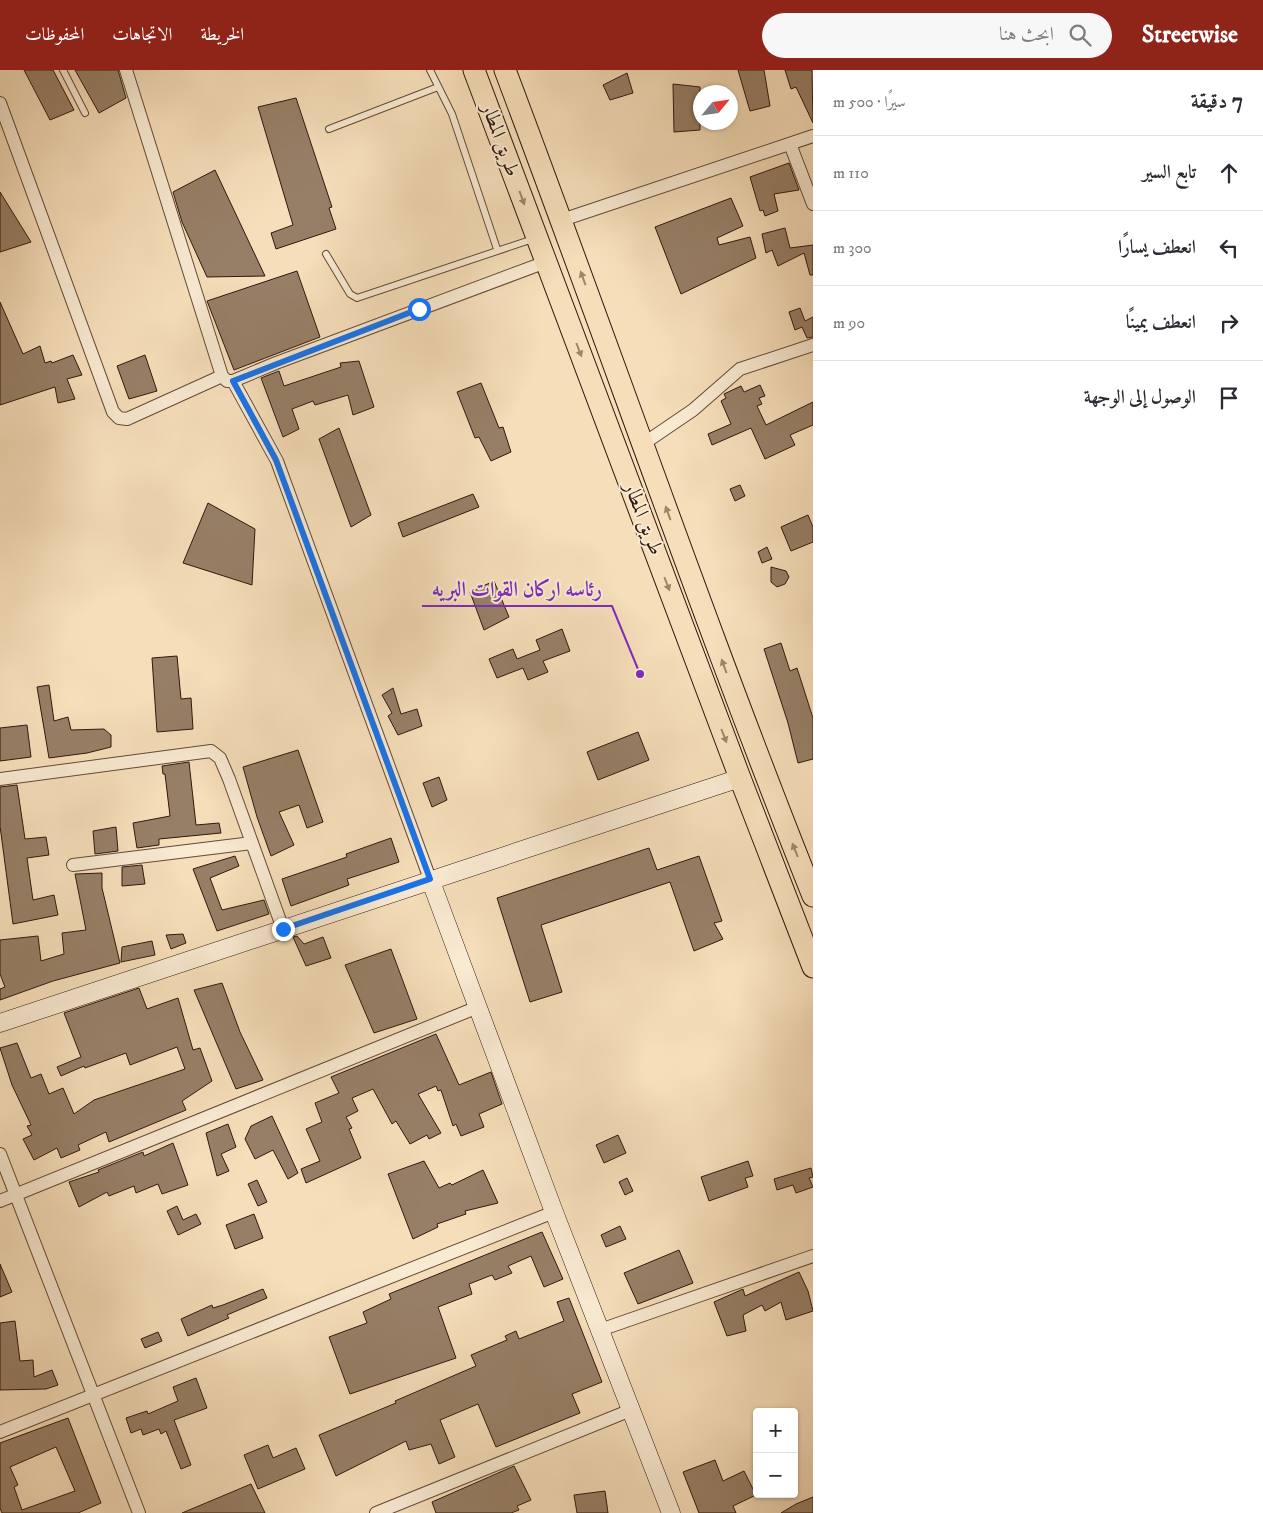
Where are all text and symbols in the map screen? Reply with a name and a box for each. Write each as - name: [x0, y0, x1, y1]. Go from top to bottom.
- search box: [762, 13, 1112, 58]
- text: Streetwise: [1142, 20, 1238, 50]
- icon: search: [1066, 21, 1094, 49]
- text: ابحث هنا: [999, 23, 1054, 46]
- text: المحفوظات: [25, 24, 84, 46]
- text: الاتجاهات: [112, 24, 172, 46]
- text: الخريطة: [200, 24, 244, 46]
- north arrow: [693, 85, 738, 130]
- text: 7 دقيقة: [1191, 89, 1243, 115]
- text: سيرًا · 500 m: [833, 92, 906, 112]
- street label: طريق المطار: [475, 98, 525, 180]
- icon: ahead: [1215, 159, 1243, 187]
- text: تابع السير: [1142, 161, 1196, 184]
- text: 110 m: [833, 163, 869, 183]
- one-way arrow: [519, 190, 526, 205]
- icon: left: [1215, 234, 1243, 262]
- text: انعطف يسارًا: [1118, 236, 1196, 259]
- text: 300 m: [833, 238, 872, 258]
- one-way arrow: [579, 271, 586, 286]
- route start: [408, 298, 431, 321]
- icon: right: [1215, 309, 1243, 337]
- text: انعطف يمينًا: [1126, 311, 1196, 334]
- text: 90 m: [833, 313, 865, 333]
- one-way arrow: [576, 342, 583, 357]
- icon: arrive: [1215, 384, 1243, 412]
- text: الوصول إلى الوجهة: [1084, 386, 1196, 409]
- street label: طريق المطار: [617, 477, 668, 559]
- one-way arrow: [664, 506, 671, 521]
- callout: رئاسه اركان القوات البريه: [422, 570, 612, 606]
- text: رئاسه اركان القوات البريه: [432, 577, 602, 603]
- one-way arrow: [663, 577, 671, 592]
- one-way arrow: [720, 658, 728, 673]
- one-way arrow: [720, 729, 728, 744]
- one-way arrow: [791, 842, 799, 857]
- route end: [272, 918, 295, 941]
- map controls: [753, 1408, 798, 1498]
- button: +: [753, 1408, 798, 1453]
- button: −: [753, 1453, 798, 1498]

